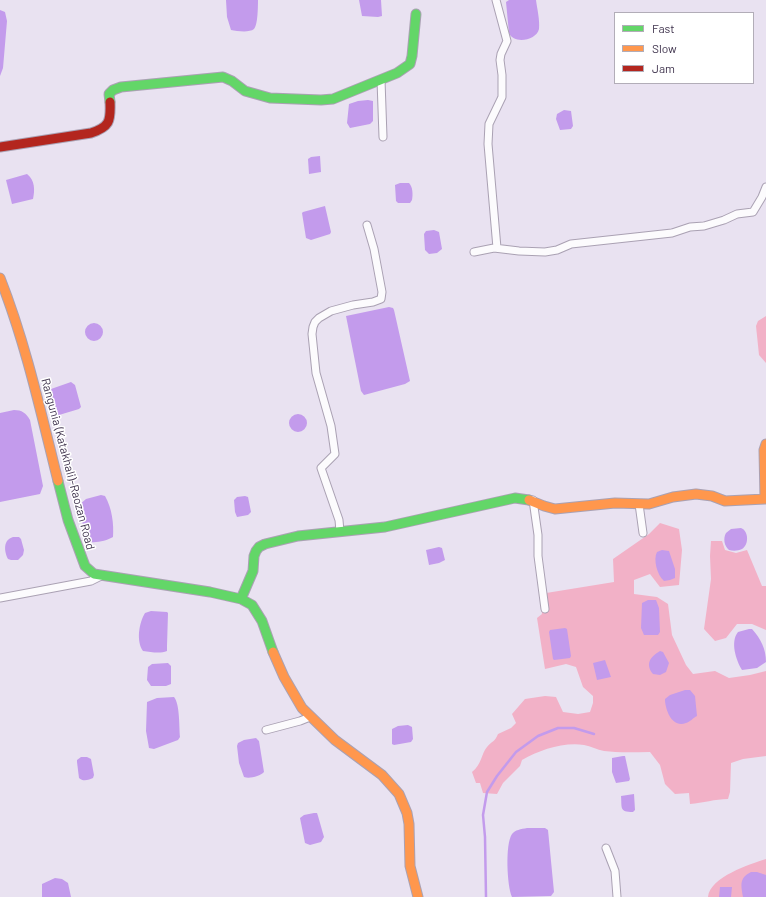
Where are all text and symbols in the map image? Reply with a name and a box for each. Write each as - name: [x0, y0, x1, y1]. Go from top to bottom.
- legend: [614, 12, 754, 84]
- text: Fast: [652, 21, 675, 35]
- text: Slow: [652, 41, 677, 55]
- text: Jam: [652, 61, 675, 75]
- street label: Rangunia (Katakhali)-Raozan Road: [38, 377, 98, 551]

